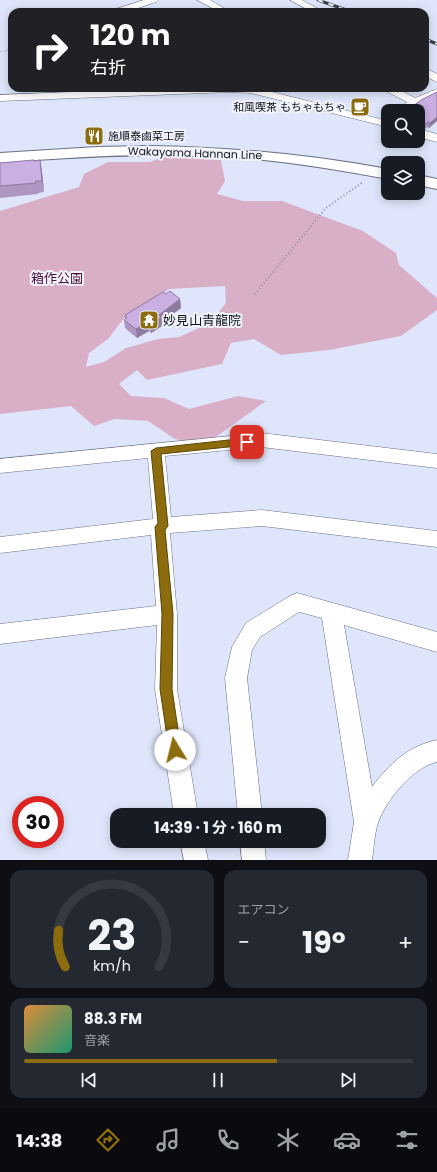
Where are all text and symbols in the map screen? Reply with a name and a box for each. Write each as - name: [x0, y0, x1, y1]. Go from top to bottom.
- text: 120 m: [90, 16, 170, 55]
- icon: right: [24, 24, 76, 76]
- text: 右折: [90, 55, 126, 80]
- cafe icon: 和風喫茶 もちゃもちゃ: [349, 96, 371, 118]
- place label: 和風喫茶 もちゃもちゃ: [233, 99, 346, 115]
- map controls: [381, 104, 425, 200]
- button: search: [381, 104, 425, 148]
- restaurant icon: 施順泰鹵菜工房: [83, 125, 105, 147]
- place label: 施順泰鹵菜工房: [108, 128, 185, 144]
- street label: Wakayama Hannan Line: [128, 143, 263, 163]
- button: layers: [381, 156, 425, 200]
- park label: 箱作公園: [31, 269, 83, 288]
- temple icon: 妙見山青龍院: [138, 309, 160, 331]
- place label: 妙見山青龍院: [163, 311, 241, 330]
- pin: [230, 425, 264, 459]
- icon: arrive: [236, 431, 258, 453]
- position arrow: [154, 729, 196, 771]
- speed limit sign: 30: [12, 796, 64, 848]
- text: 14:39 · 1 分 · 160 m: [154, 817, 282, 838]
- text: エアコン: [238, 900, 290, 919]
- text: 23: [87, 906, 136, 965]
- text: 19°: [302, 921, 346, 964]
- text: −: [238, 927, 250, 958]
- text: +: [398, 927, 413, 958]
- text: km/h: [93, 956, 131, 976]
- text: 88.3 FM: [84, 1008, 142, 1029]
- text: 音楽: [84, 1031, 110, 1050]
- icon: previous: [78, 1069, 100, 1091]
- icon: pause: [207, 1069, 229, 1091]
- icon: next: [337, 1069, 359, 1091]
- icon: directions: [94, 1126, 122, 1154]
- icon: music: [154, 1126, 182, 1154]
- icon: phone: [214, 1126, 242, 1154]
- icon: climate: [274, 1126, 302, 1154]
- icon: car: [333, 1126, 361, 1154]
- icon: filters: [393, 1126, 421, 1154]
- text: 14:38: [16, 1128, 63, 1153]

